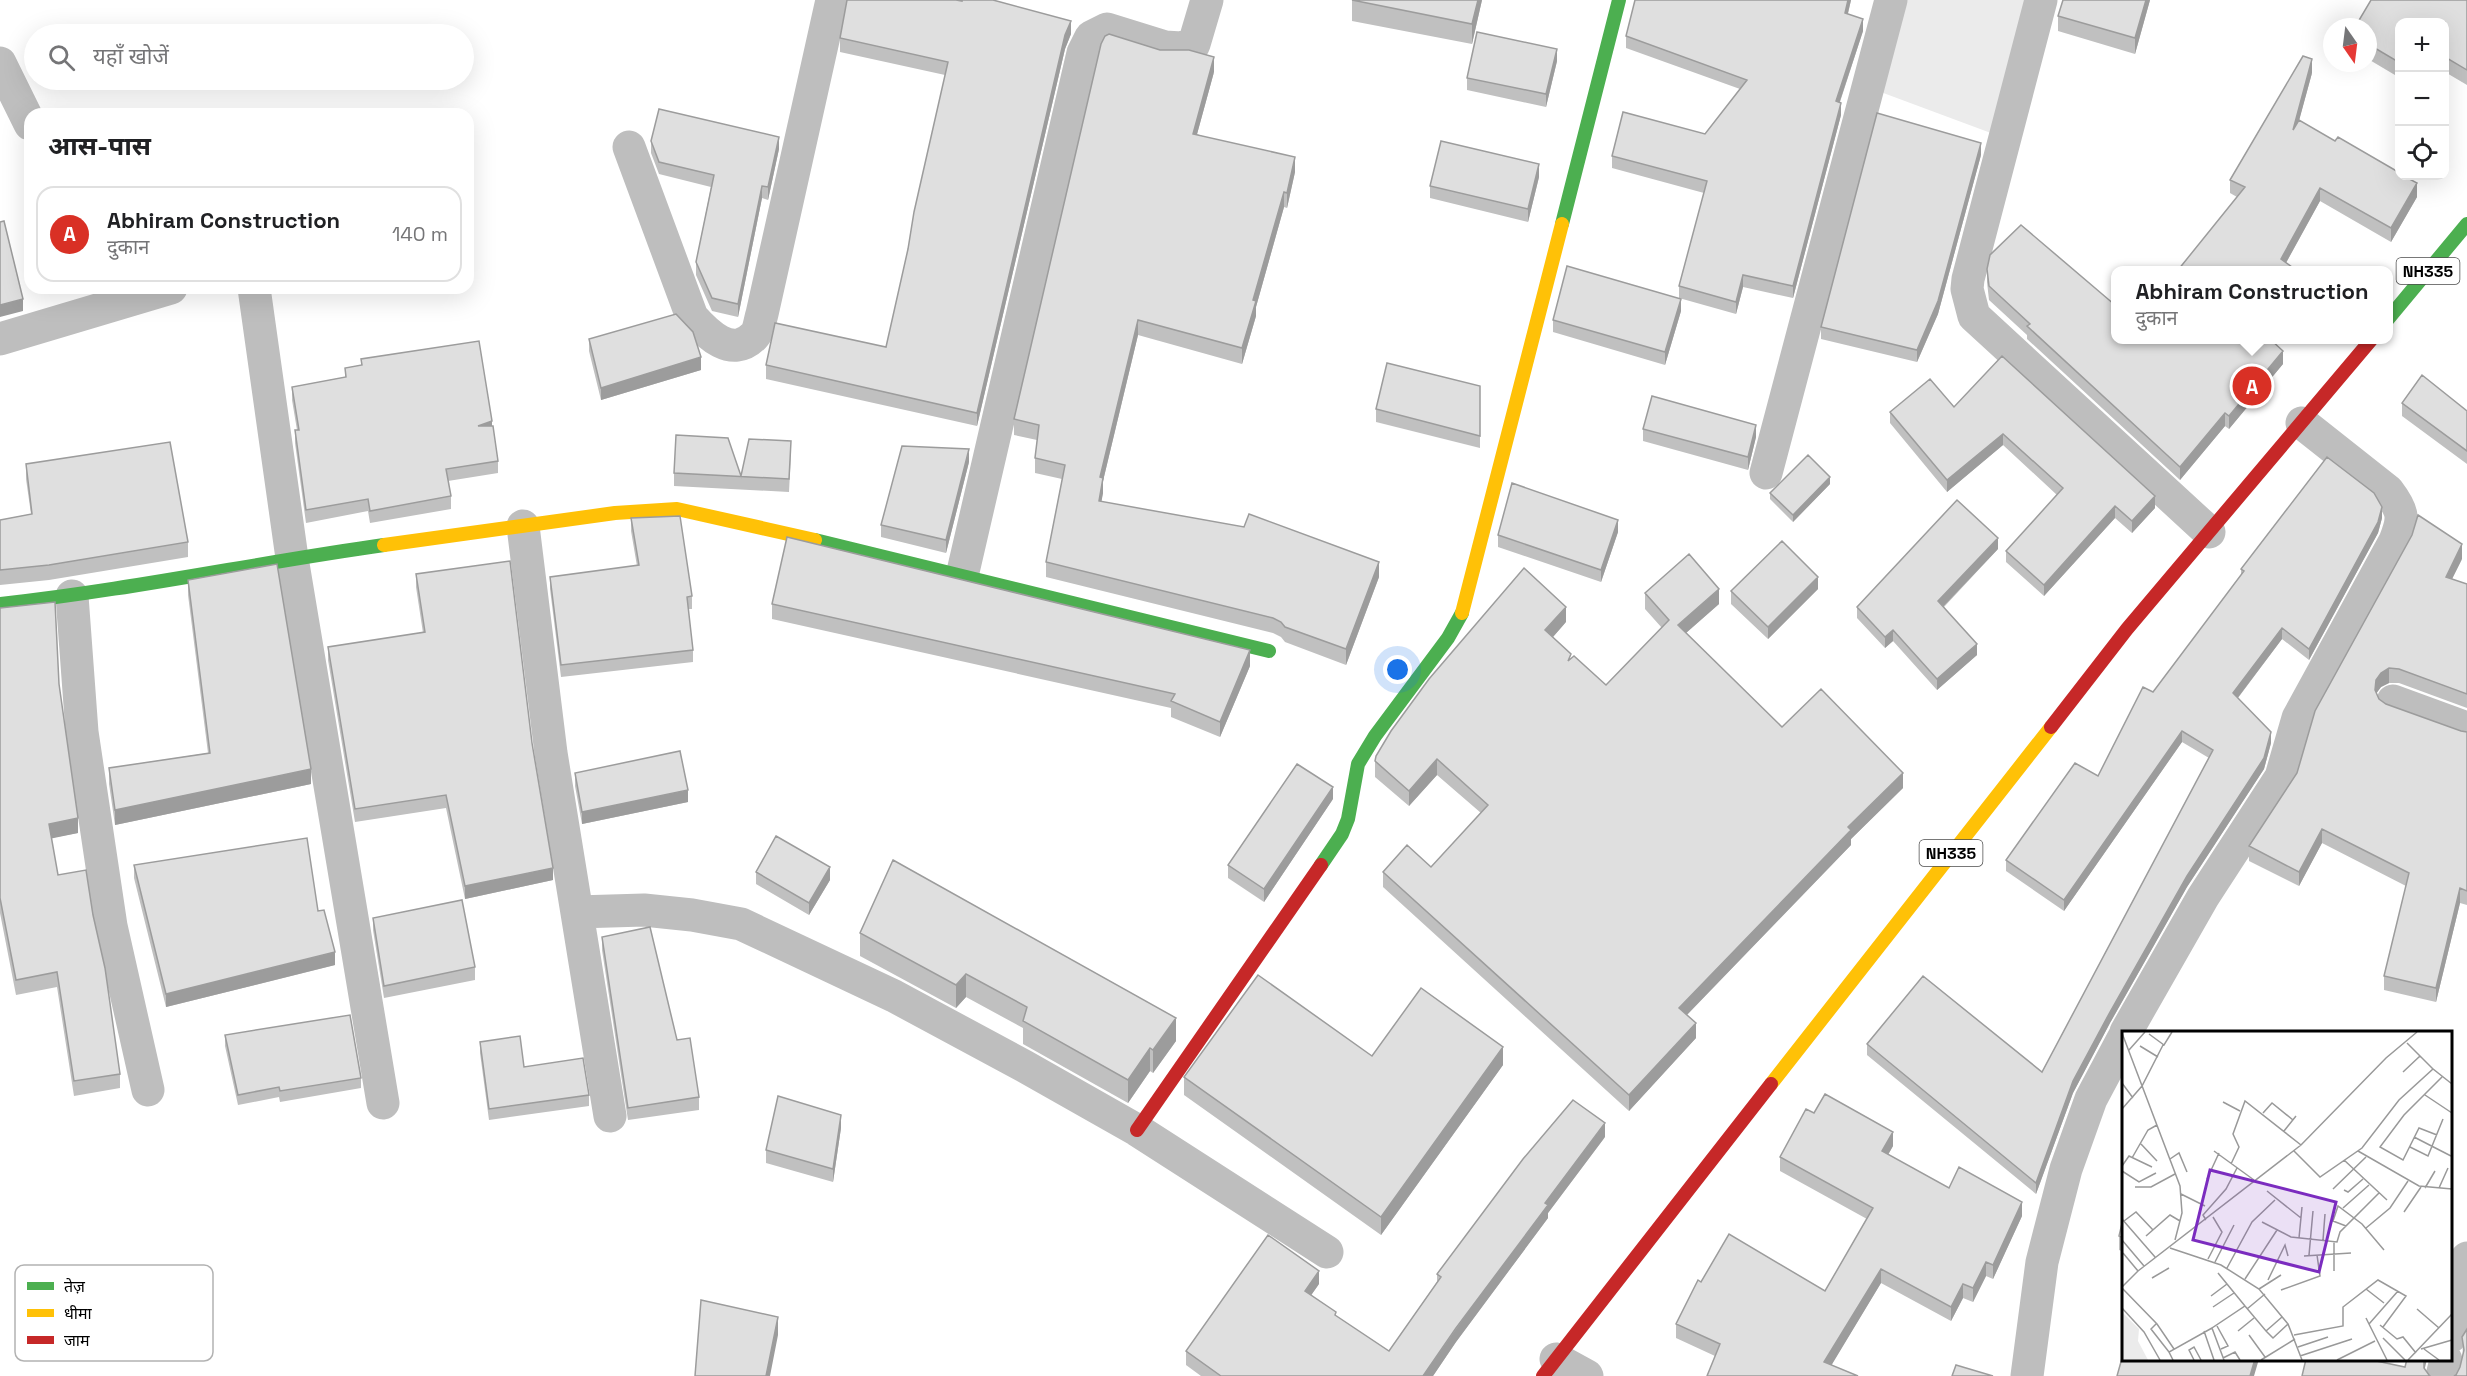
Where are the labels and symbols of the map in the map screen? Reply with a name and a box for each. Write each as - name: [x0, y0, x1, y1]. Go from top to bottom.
- north arrow: [2323, 18, 2377, 72]
- road number: NH335: [2396, 258, 2460, 284]
- pin: A: [2232, 364, 2272, 408]
- your location: [1383, 655, 1412, 684]
- road number: NH335: [1920, 840, 1982, 866]
- inset map: [2122, 1031, 2452, 1361]
- legend: [15, 1265, 213, 1361]
- text: तेज़: [64, 1276, 86, 1297]
- text: धीमा: [64, 1303, 93, 1324]
- text: जाम: [64, 1330, 90, 1351]

